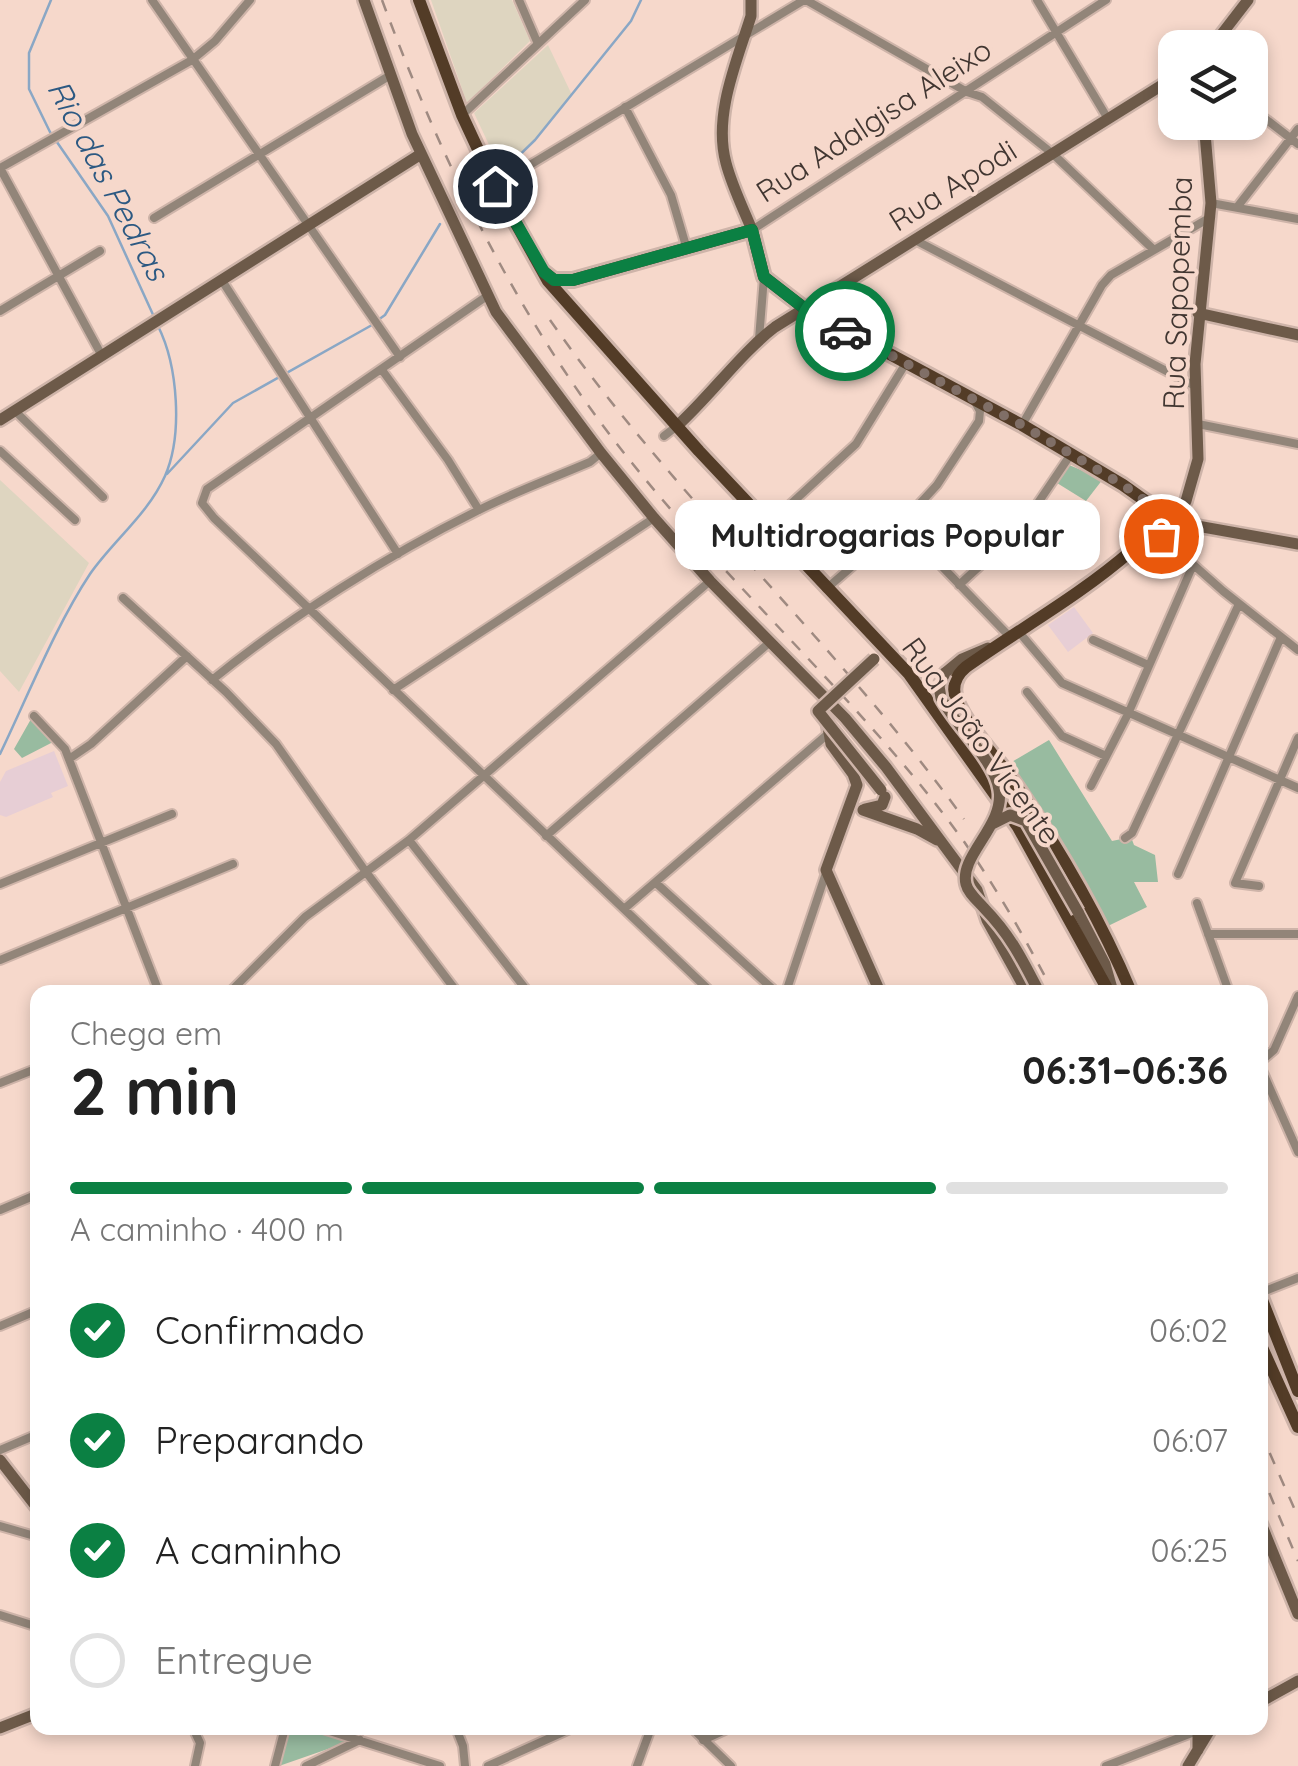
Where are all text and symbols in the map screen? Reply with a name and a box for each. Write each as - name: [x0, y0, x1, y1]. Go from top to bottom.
- street label: Rua Adalgisa Aleixo: [749, 30, 998, 210]
- map controls: [1158, 30, 1268, 140]
- button: layers: [1158, 30, 1268, 140]
- water label: Rio das Pedras: [39, 72, 179, 288]
- street label: Rua Apodi: [882, 131, 1023, 239]
- pin: [453, 144, 538, 229]
- icon: home: [468, 159, 523, 214]
- street label: Rua Sapopemba: [1154, 176, 1200, 410]
- courier: [795, 281, 895, 381]
- icon: car: [818, 304, 873, 359]
- pin: [1119, 494, 1204, 579]
- callout: Multidrogarias Popular: [676, 501, 1101, 571]
- icon: bag: [1134, 509, 1189, 564]
- text: Multidrogarias Popular: [710, 515, 1065, 555]
- street label: Rua João Vicente: [894, 630, 1070, 851]
- text: Chega em: [70, 1013, 222, 1053]
- text: 06:31–06:36: [1022, 1046, 1228, 1094]
- text: 2 min: [70, 1050, 239, 1131]
- text: A caminho · 400 m: [70, 1209, 344, 1249]
- icon: check: [70, 1303, 125, 1358]
- text: Confirmado: [155, 1306, 365, 1354]
- text: 06:02: [1149, 1310, 1228, 1350]
- icon: check: [70, 1413, 125, 1468]
- text: Preparando: [155, 1416, 364, 1464]
- text: 06:07: [1152, 1420, 1228, 1460]
- icon: check: [70, 1523, 125, 1578]
- text: A caminho: [155, 1526, 342, 1574]
- text: 06:25: [1151, 1530, 1228, 1570]
- text: Entregue: [155, 1636, 313, 1684]

